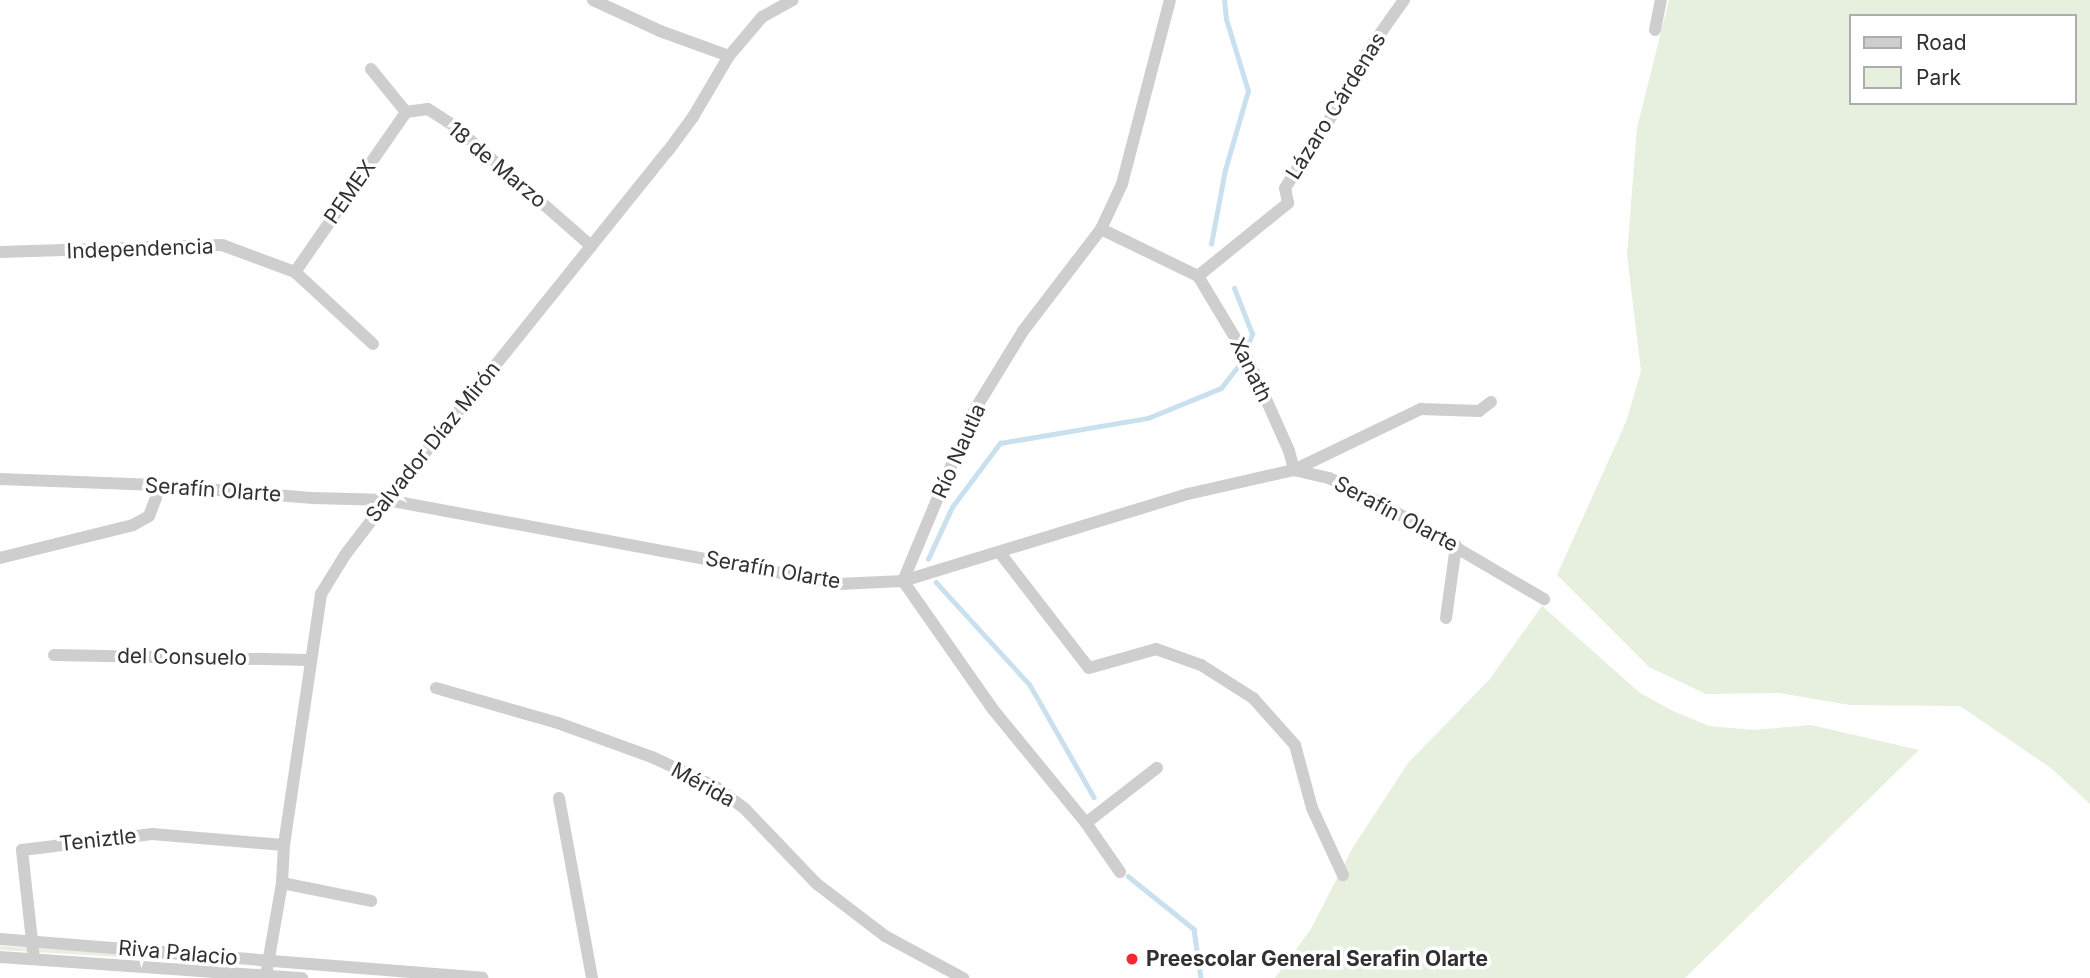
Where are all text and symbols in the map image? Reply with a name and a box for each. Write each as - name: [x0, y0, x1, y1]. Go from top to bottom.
- legend: [1848, 14, 2076, 105]
- street label: Lázaro Cárdenas: [1281, 28, 1391, 184]
- text: Road: [1916, 30, 1967, 55]
- text: Park: [1916, 65, 1961, 90]
- street label: 18 de Marzo: [443, 116, 551, 214]
- street label: PEMEX: [319, 155, 381, 229]
- street label: Independencia: [66, 234, 214, 264]
- street label: Xanath: [1225, 334, 1277, 406]
- street label: Salvador Díaz Mirón: [360, 357, 506, 527]
- street label: Río Nautla: [927, 400, 991, 502]
- street label: Serafín Olarte: [1330, 471, 1462, 557]
- street label: Serafín Olarte: [144, 473, 282, 507]
- street label: Serafín Olarte: [704, 546, 842, 594]
- street label: del Consuelo: [117, 643, 247, 671]
- street label: Mérida: [667, 757, 739, 813]
- street label: Teniztle: [58, 823, 138, 857]
- street label: Riva Palacio: [117, 935, 239, 971]
- place label: Preescolar General Serafin Olarte: [1146, 946, 1488, 972]
- marker: Preescolar General Serafin Olarte: [1124, 951, 1140, 967]

